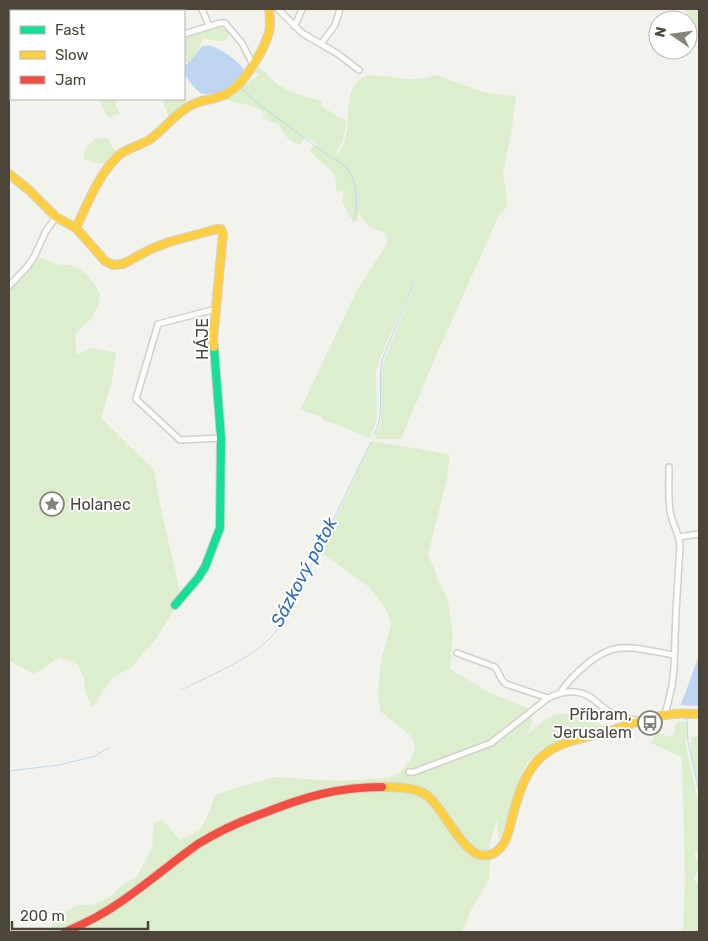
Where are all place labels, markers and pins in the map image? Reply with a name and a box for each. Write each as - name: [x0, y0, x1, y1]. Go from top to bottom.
- place icon: Holanec: [39, 491, 65, 517]
- place label: Holanec: [70, 495, 131, 514]
- place label: Příbram, Jerusalem: [553, 705, 632, 742]
- bus stop icon: Příbram, Jerusalem: [637, 710, 663, 736]

